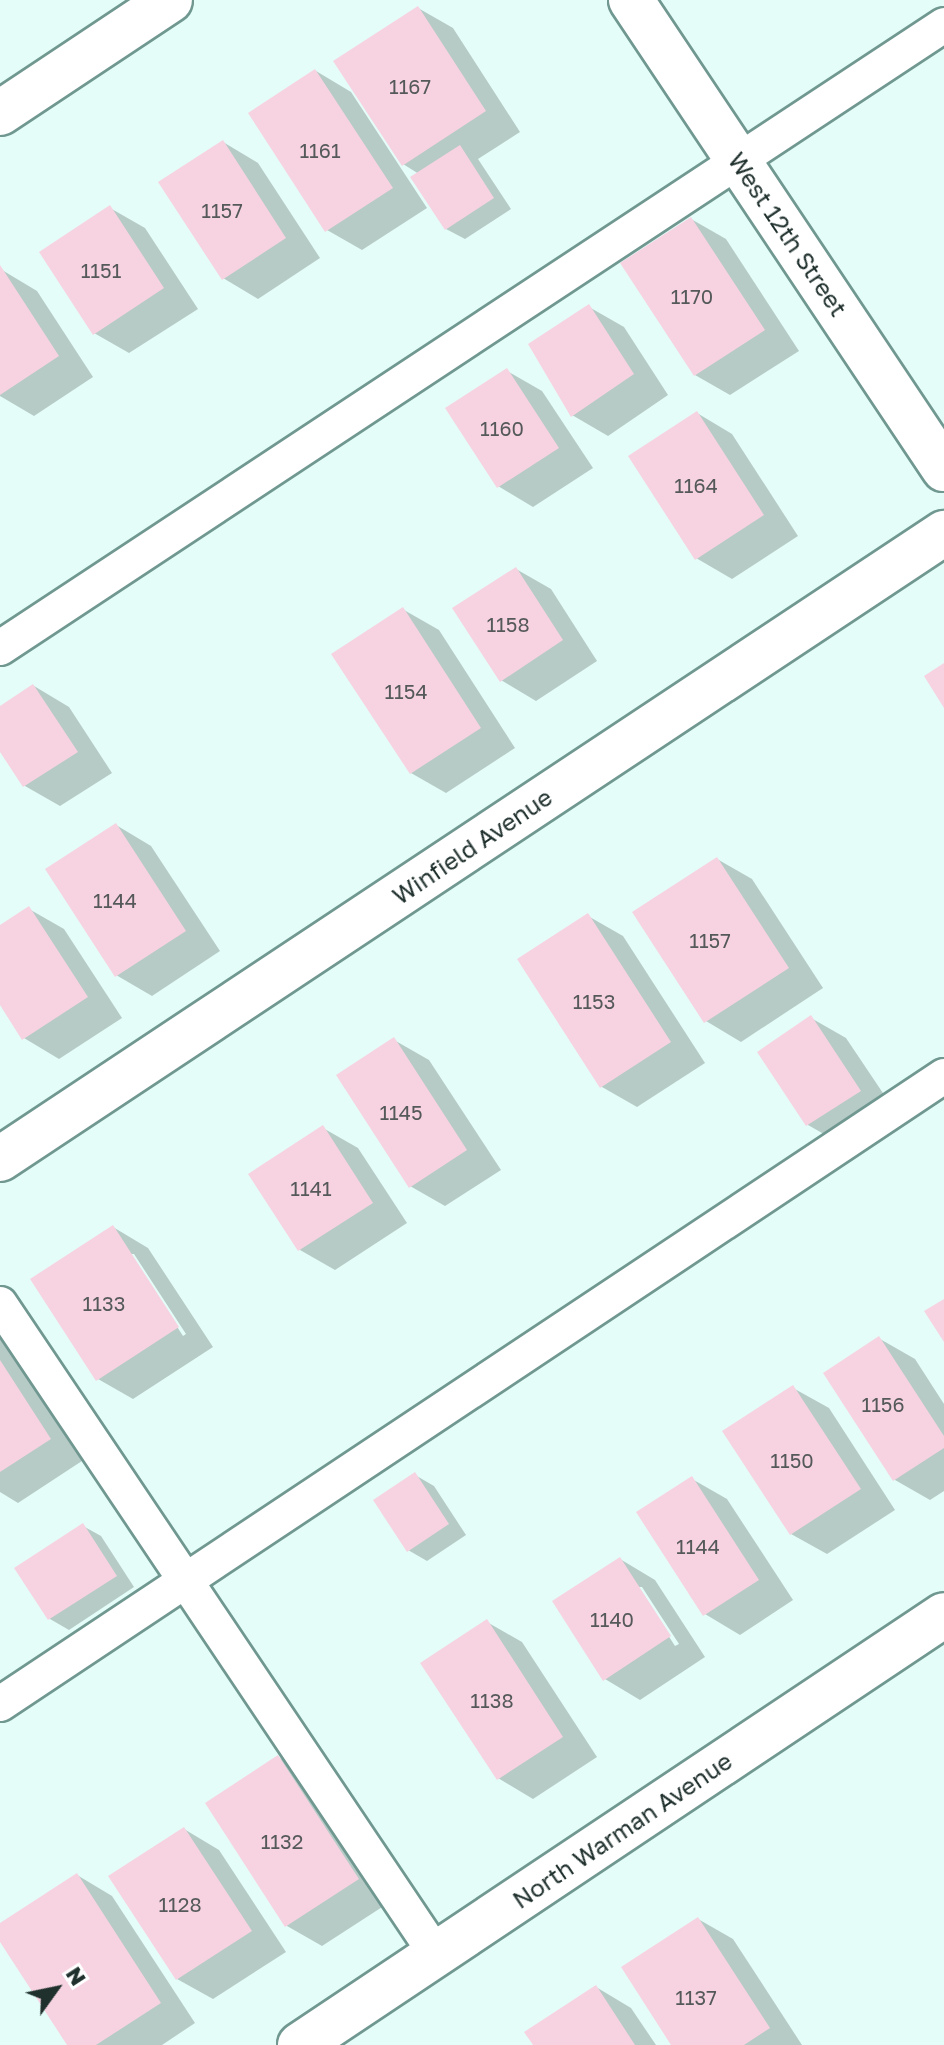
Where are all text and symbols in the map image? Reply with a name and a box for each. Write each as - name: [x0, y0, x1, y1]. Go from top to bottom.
- house number: 1167: [389, 74, 431, 98]
- house number: 1161: [299, 138, 341, 162]
- street label: West 12th Street: [723, 147, 853, 321]
- house number: 1157: [201, 198, 243, 222]
- house number: 1151: [81, 258, 121, 282]
- house number: 1170: [671, 284, 713, 308]
- house number: 1160: [480, 416, 524, 440]
- house number: 1164: [674, 473, 718, 497]
- house number: 1158: [486, 612, 530, 636]
- house number: 1154: [384, 679, 428, 703]
- street label: Winfield Avenue: [387, 782, 557, 910]
- house number: 1144: [93, 888, 137, 912]
- house number: 1157: [689, 928, 731, 952]
- house number: 1153: [573, 989, 615, 1013]
- house number: 1145: [379, 1100, 423, 1124]
- house number: 1141: [290, 1176, 332, 1200]
- house number: 1133: [83, 1291, 125, 1315]
- house number: 1156: [861, 1392, 905, 1416]
- house number: 1150: [770, 1448, 814, 1472]
- house number: 1144: [676, 1534, 720, 1558]
- house number: 1140: [590, 1607, 634, 1631]
- house number: 1138: [470, 1688, 514, 1712]
- street label: North Warman Avenue: [507, 1746, 737, 1914]
- house number: 1132: [261, 1829, 303, 1853]
- house number: 1128: [158, 1892, 202, 1916]
- north arrow: [16, 1949, 96, 2029]
- text: N: [61, 1961, 92, 1990]
- house number: 1137: [675, 1985, 717, 2009]

